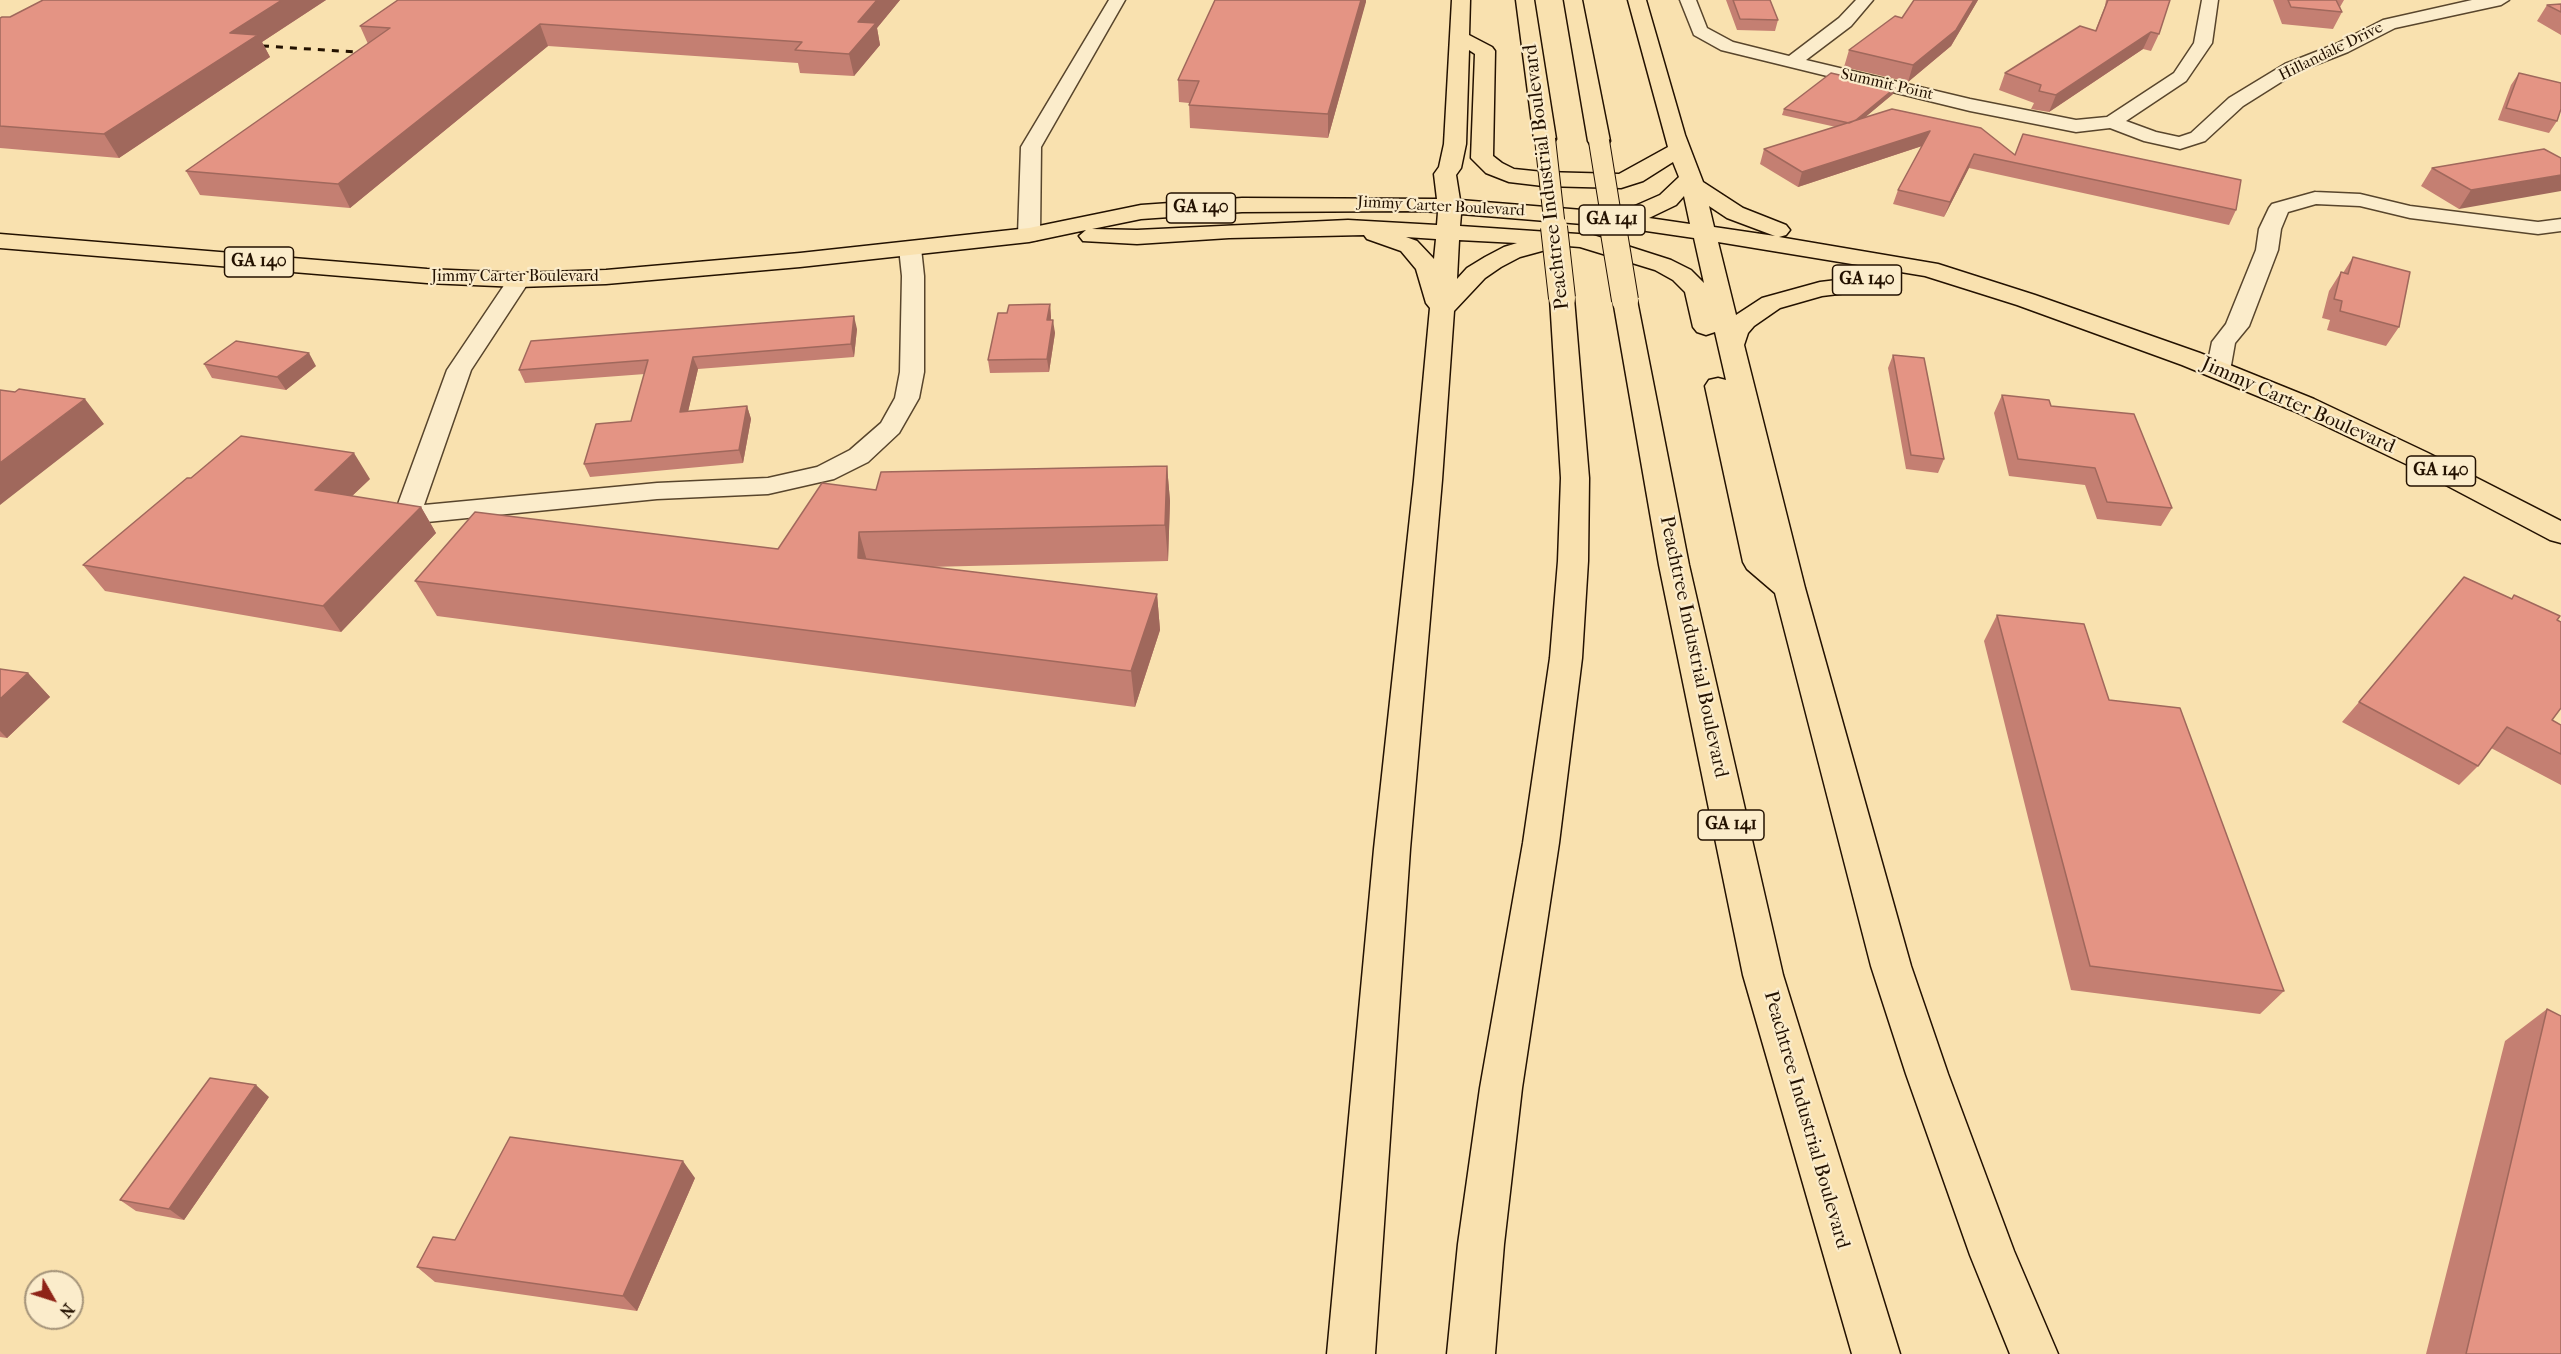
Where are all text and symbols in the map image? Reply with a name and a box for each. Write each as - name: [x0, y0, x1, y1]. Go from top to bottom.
- street label: Hillandale Drive: [2276, 18, 2386, 86]
- street label: Peachtree Industrial Boulevard: [1519, 43, 1575, 311]
- street label: Summit Point: [1839, 65, 1935, 105]
- road number: GA 140: [1166, 193, 1236, 223]
- street label: Jimmy Carter Boulevard: [1357, 193, 1525, 221]
- road number: GA 141: [1579, 205, 1645, 235]
- road number: GA 140: [224, 247, 294, 277]
- road number: GA 140: [1832, 265, 1902, 295]
- street label: Jimmy Carter Boulevard: [431, 267, 599, 287]
- street label: Jimmy Carter Boulevard: [2197, 352, 2399, 460]
- road number: GA 140: [2406, 456, 2476, 486]
- street label: Peachtree Industrial Boulevard: [1653, 514, 1733, 780]
- road number: GA 141: [1698, 810, 1764, 840]
- street label: Peachtree Industrial Boulevard: [1758, 988, 1854, 1252]
- north arrow: [24, 1270, 84, 1330]
- text: N: [56, 1300, 78, 1321]

